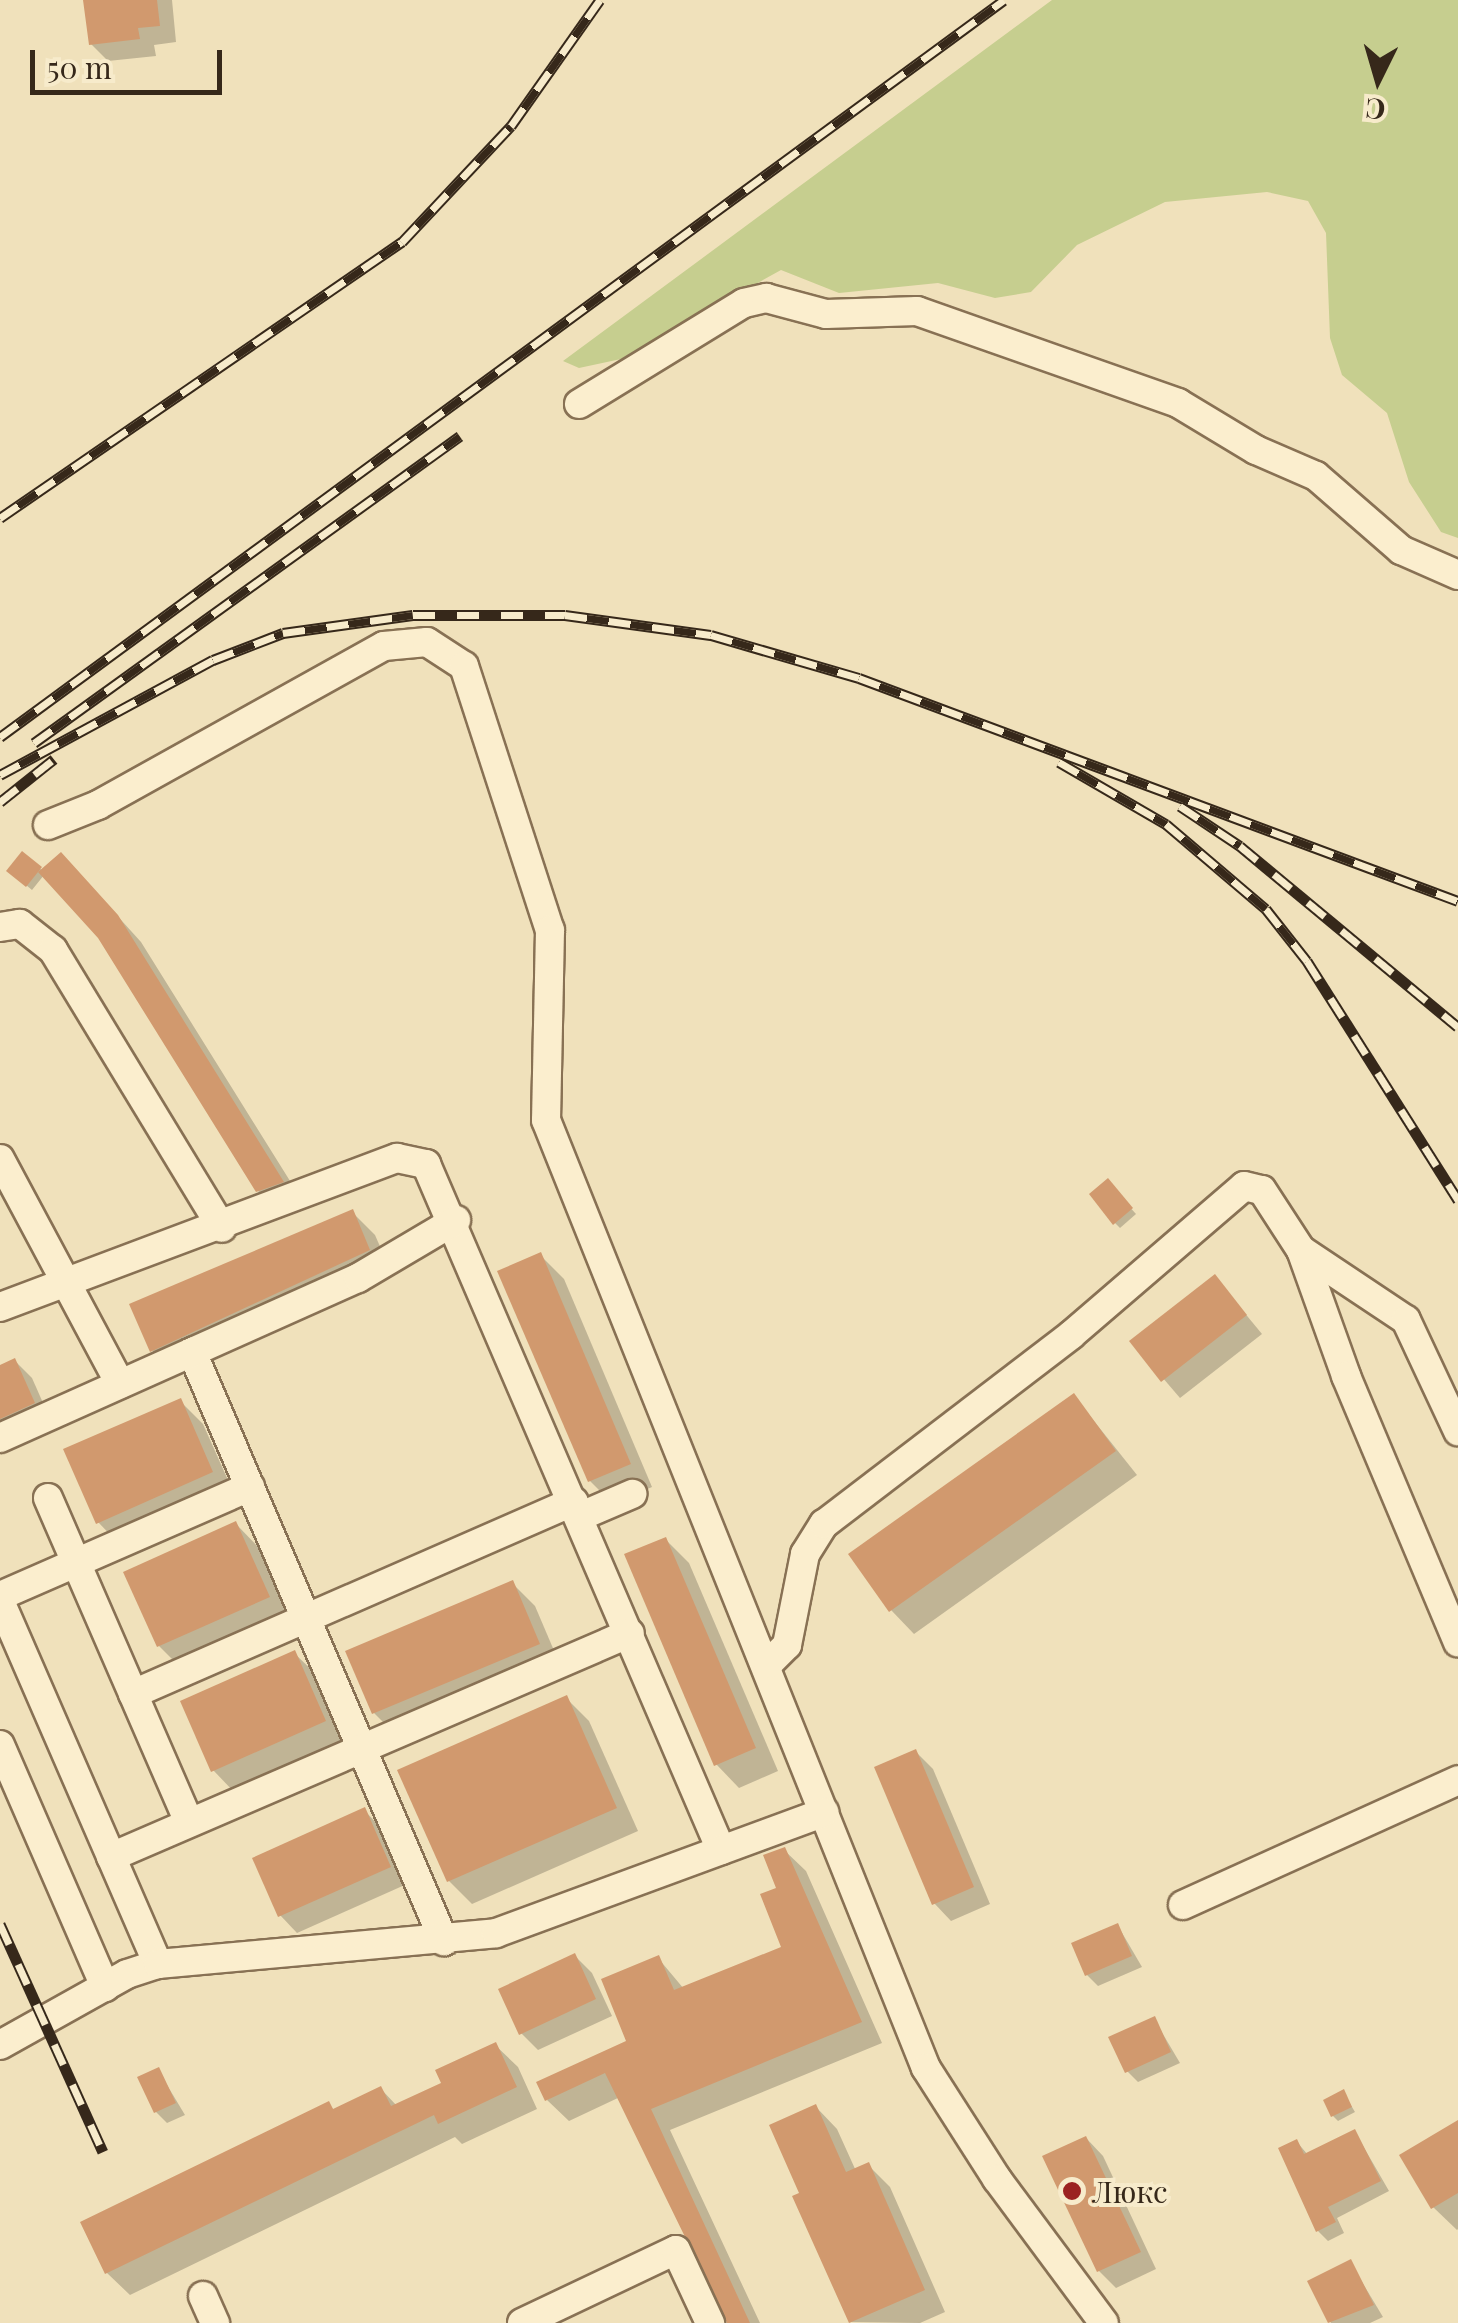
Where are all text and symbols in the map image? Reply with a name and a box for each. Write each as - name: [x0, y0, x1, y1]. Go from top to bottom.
- scale bar: [35, 30, 228, 92]
- north arrow: [1328, 30, 1428, 130]
- text: 50 m: [47, 47, 112, 87]
- text: С: [1364, 91, 1387, 130]
- place label: Люкс: [1092, 2173, 1167, 2209]
- marker: Люкс: [1061, 2180, 1083, 2202]

